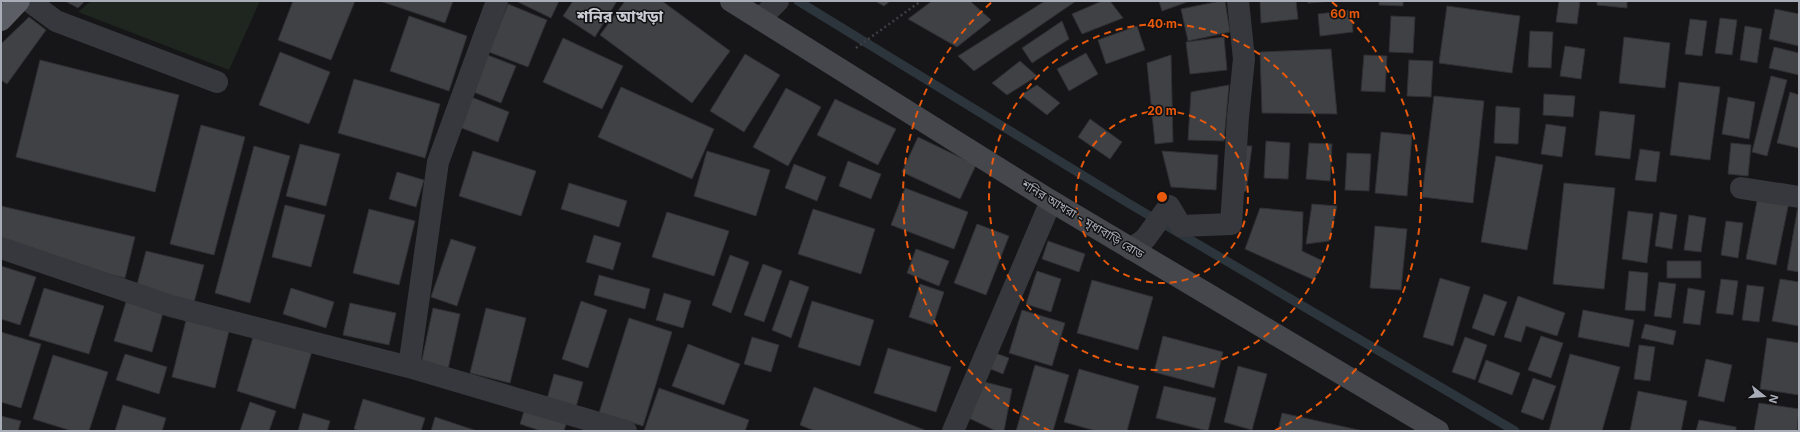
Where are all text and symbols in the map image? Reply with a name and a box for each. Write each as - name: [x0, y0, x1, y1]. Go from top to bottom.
- district label: শনির আখড়া: [576, 6, 663, 26]
- text: 60 m: [1330, 6, 1360, 21]
- text: 40 m: [1147, 16, 1177, 31]
- text: 20 m: [1147, 103, 1177, 118]
- street label: শনির আখরা - মৃধাবাড়ি রোড: [1018, 176, 1147, 263]
- centre of rings: [1155, 190, 1169, 204]
- north arrow: [1744, 376, 1784, 416]
- text: N: [1766, 393, 1781, 405]

